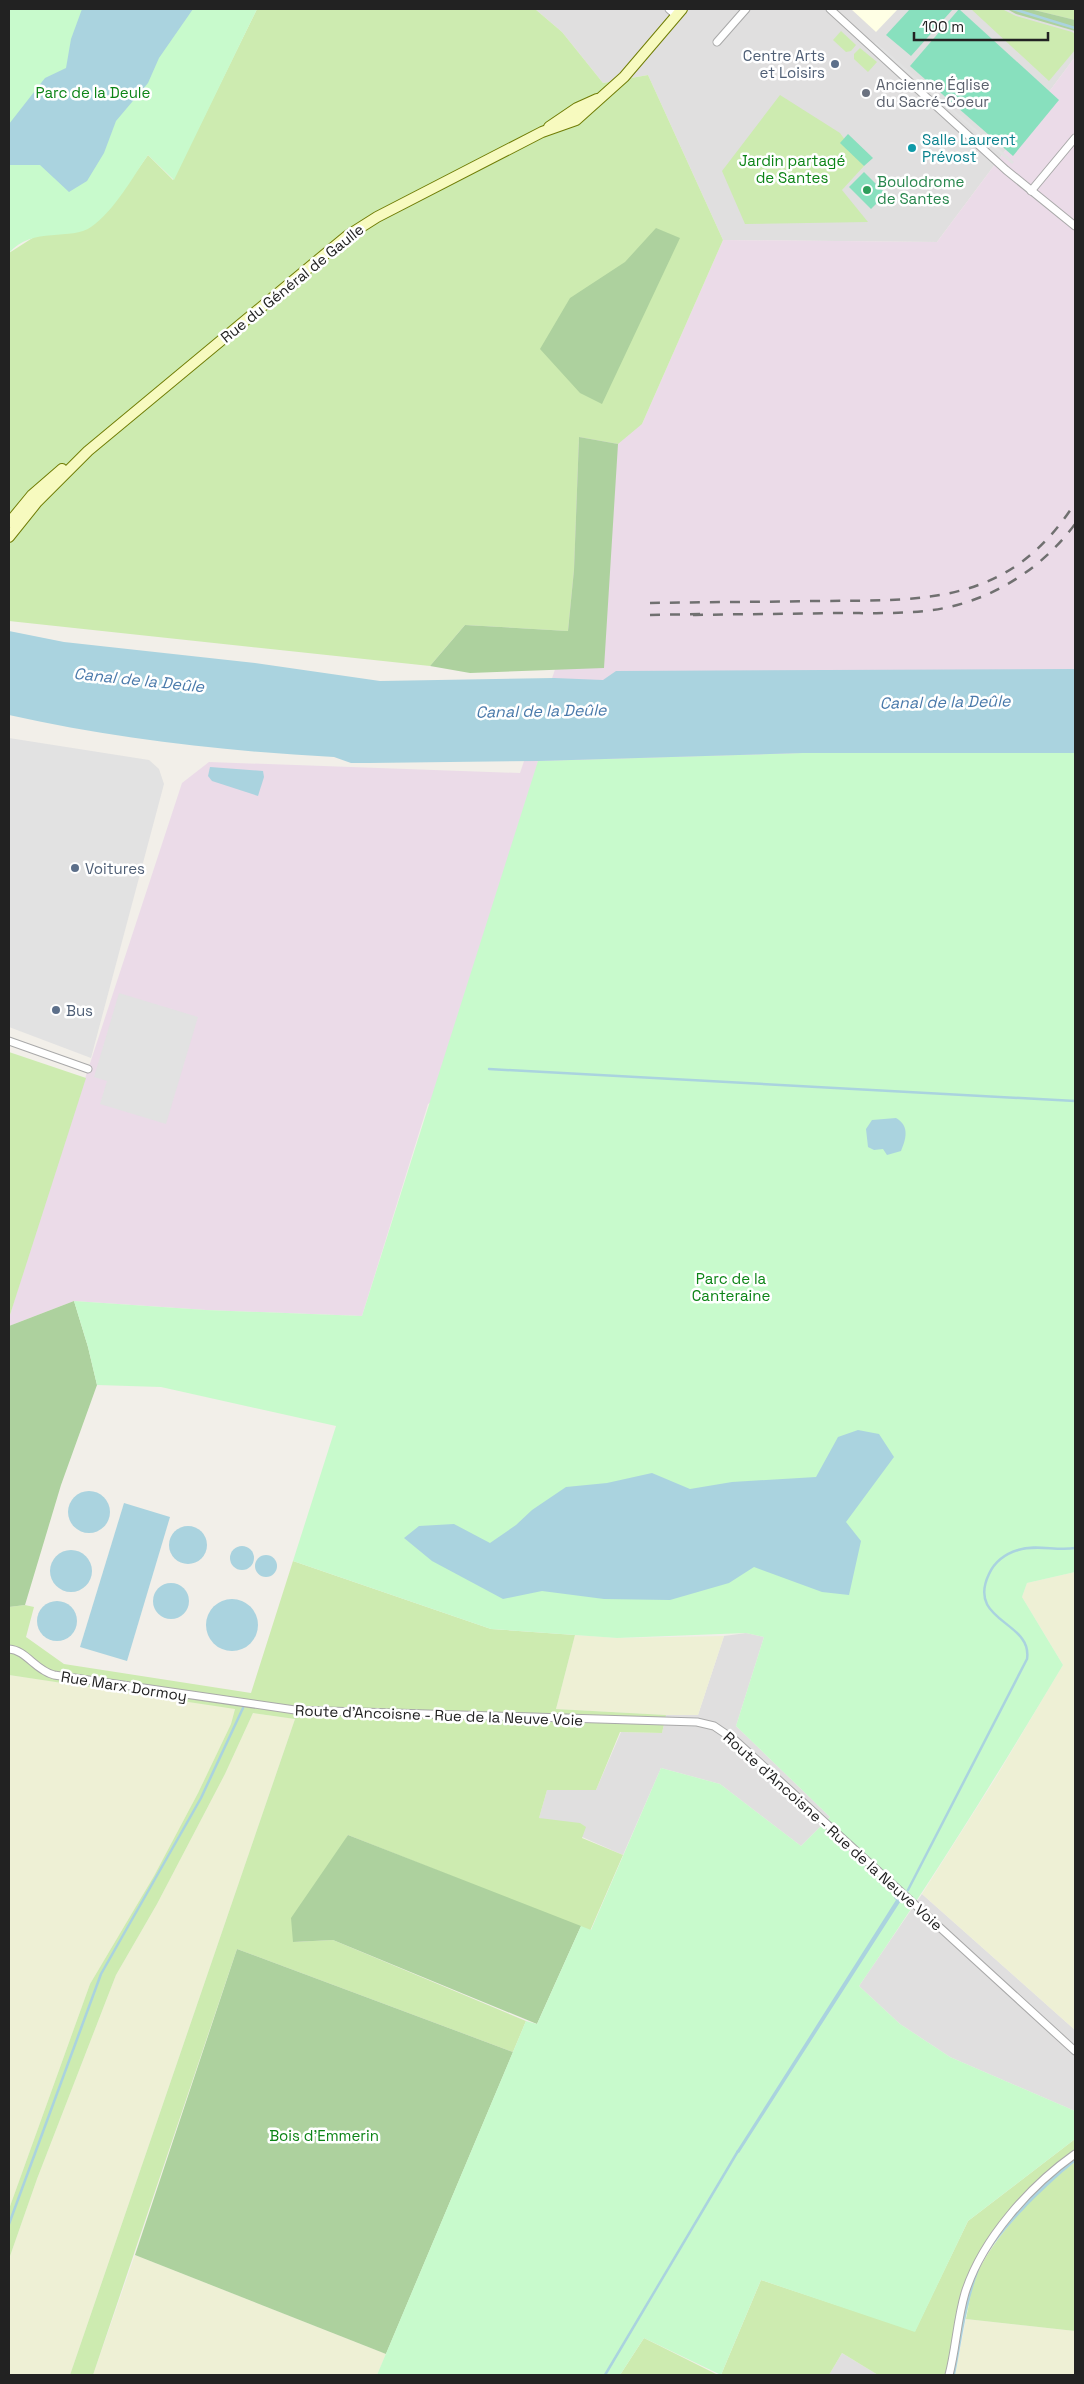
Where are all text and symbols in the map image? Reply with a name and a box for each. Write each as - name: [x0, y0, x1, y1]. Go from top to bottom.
- scale bar: [914, 10, 1048, 42]
- text: 100 m: [922, 17, 964, 36]
- place label: Centre Arts et Loisirs: [743, 46, 825, 82]
- marker: Centre Arts et Loisirs: [829, 58, 841, 70]
- place label: Ancienne Église du Sacré-Coeur: [876, 75, 990, 111]
- park label: Parc de la Deule: [36, 83, 151, 102]
- marker: Ancienne Église du Sacré-Coeur: [860, 87, 872, 99]
- place label: Salle Laurent Prévost: [922, 130, 1016, 166]
- marker: Salle Laurent Prévost: [906, 142, 918, 154]
- park label: Jardin partagé de Santes: [739, 151, 845, 187]
- place label: Boulodrome de Santes: [877, 172, 965, 208]
- marker: Boulodrome de Santes: [861, 184, 873, 196]
- street label: Rue du Général de Gaulle: [217, 219, 367, 347]
- water label: Canal de la Deûle: [73, 663, 206, 697]
- water label: Canal de la Deûle: [879, 690, 1011, 714]
- water label: Canal de la Deûle: [475, 699, 607, 723]
- place label: Voitures: [85, 859, 145, 878]
- marker: Voitures: [69, 862, 81, 874]
- place label: Bus: [66, 1001, 93, 1020]
- marker: Bus: [50, 1004, 62, 1016]
- park label: Parc de la Canteraine: [692, 1269, 770, 1305]
- street label: Rue Marx Dormoy: [59, 1667, 189, 1705]
- street label: Route d'Ancoisne - Rue de la Neuve Voie: [295, 1700, 584, 1730]
- street label: Route d'Ancoisne - Rue de la Neuve Voie: [719, 1727, 947, 1935]
- park label: Bois d'Emmerin: [269, 2126, 379, 2145]

